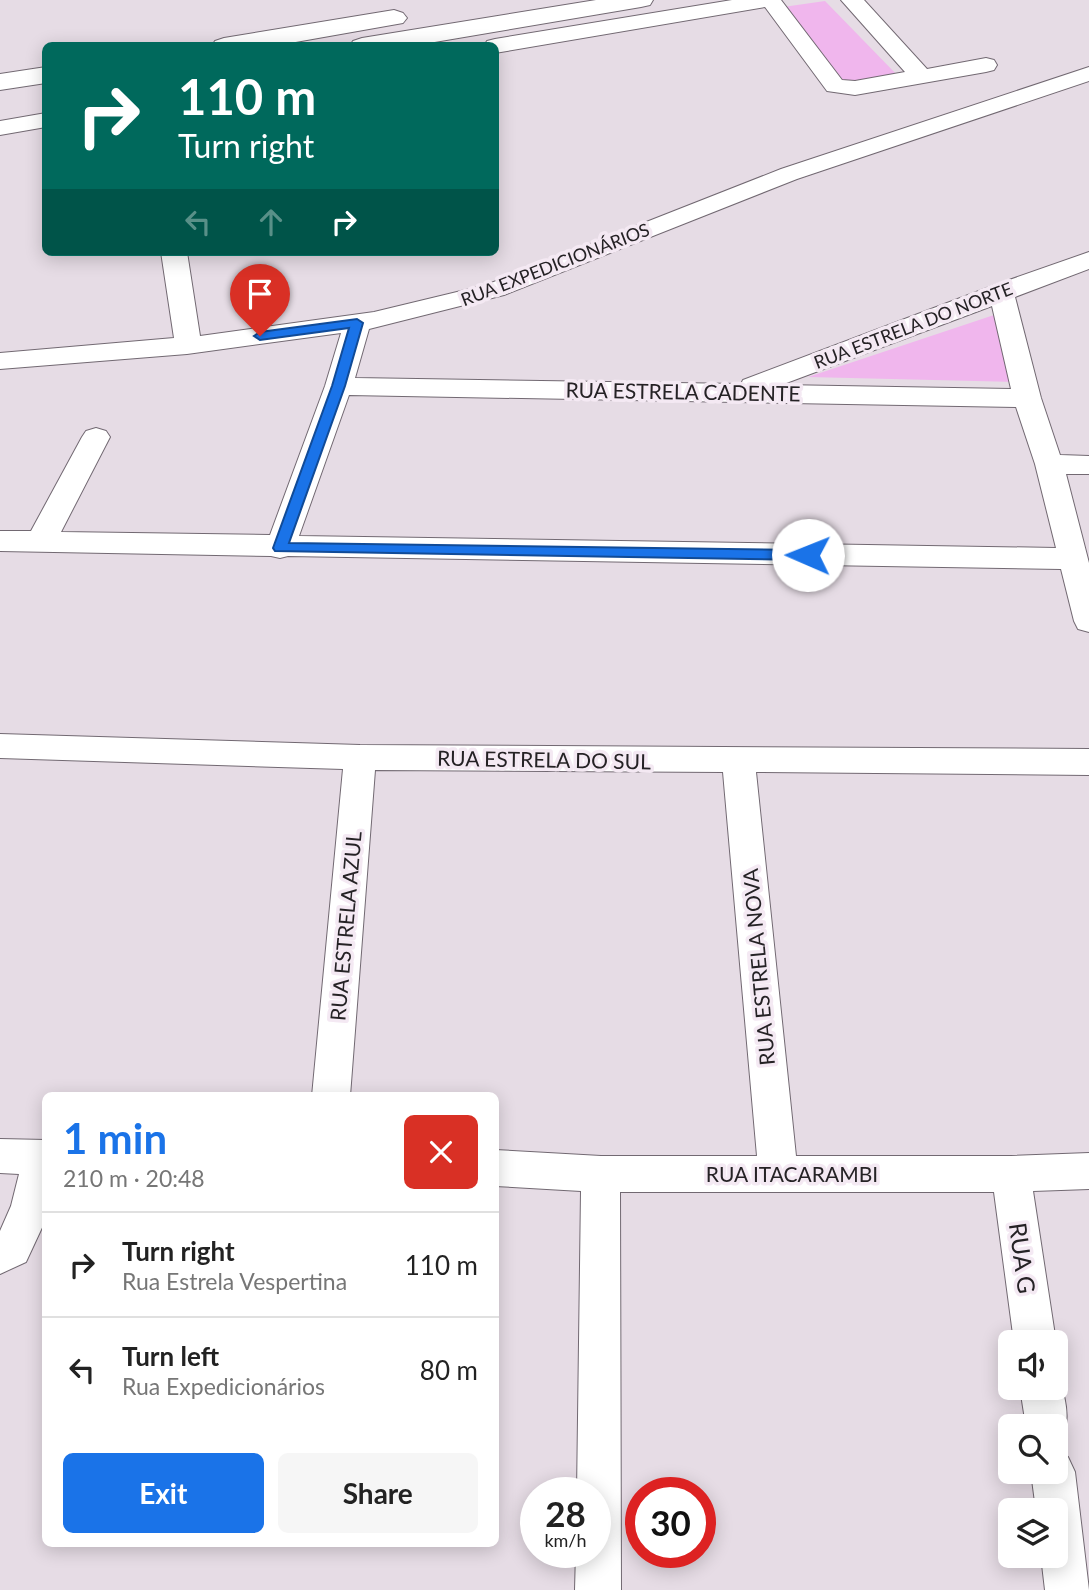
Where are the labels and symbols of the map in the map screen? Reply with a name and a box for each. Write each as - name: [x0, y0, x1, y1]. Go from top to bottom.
- street label: RUA EXPEDICIONÁRIOS: [458, 218, 652, 310]
- pin: [230, 264, 290, 336]
- street label: RUA ESTRELA DO NORTE: [811, 277, 1015, 373]
- street label: RUA ESTRELA CADENTE: [565, 376, 801, 406]
- position arrow: [771, 518, 845, 592]
- street label: RUA ESTRELA DO SUL: [437, 745, 651, 773]
- street label: RUA ESTRELA AZUL: [324, 830, 366, 1022]
- street label: RUA ESTRELA NOVA: [737, 867, 779, 1067]
- street label: RUA ITACARAMBI: [706, 1161, 878, 1186]
- street label: RUA G: [1004, 1221, 1042, 1295]
- speed limit sign: 30: [625, 1477, 716, 1568]

